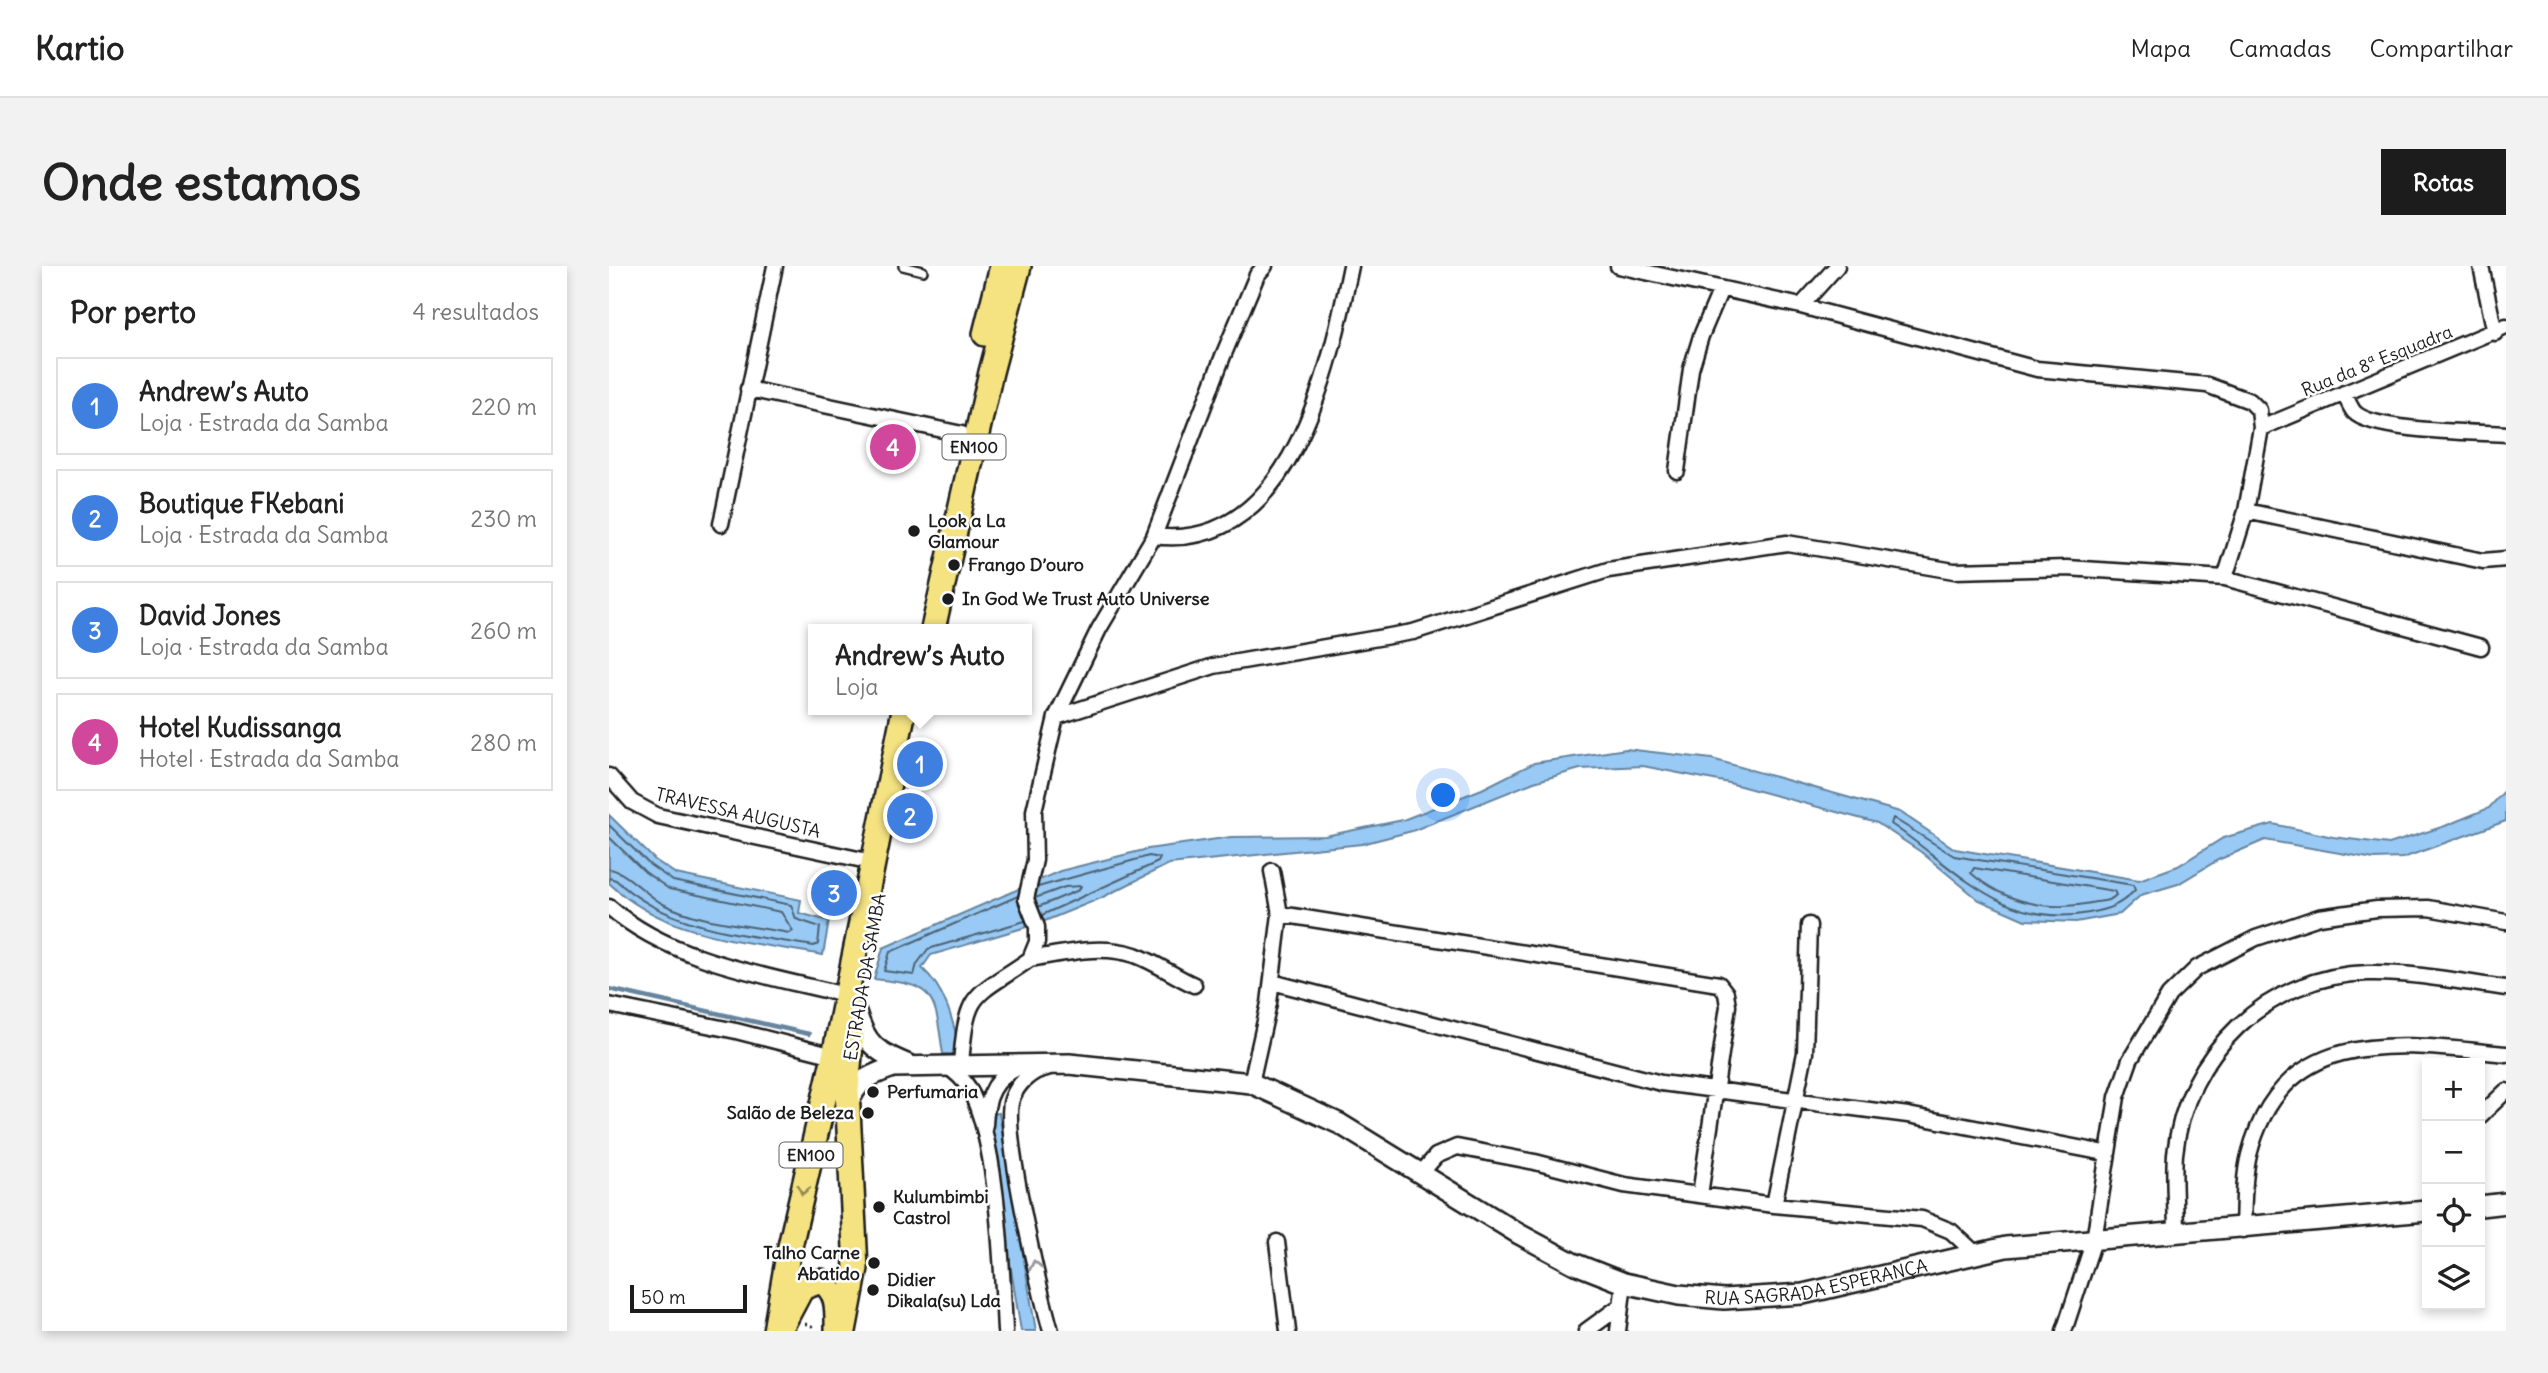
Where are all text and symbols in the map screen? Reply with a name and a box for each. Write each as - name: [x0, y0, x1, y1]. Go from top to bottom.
- text: Kartio: [35, 27, 125, 69]
- text: Mapa: [2130, 33, 2191, 63]
- text: Camadas: [2229, 33, 2332, 63]
- text: Compartilhar: [2370, 33, 2513, 63]
- button: Rotas: [2381, 149, 2506, 215]
- text: Onde estamos: [42, 152, 361, 213]
- text: Por perto: [70, 293, 196, 331]
- text: 4 resultados: [412, 297, 539, 326]
- street label: Rua da 8ª Esquadra: [2298, 320, 2456, 401]
- text: Andrew’s Auto: [139, 375, 309, 408]
- text: 1: [90, 392, 100, 421]
- text: 220 m: [471, 392, 537, 421]
- text: Loja · Estrada da Samba: [139, 408, 389, 437]
- pin: 4: [870, 421, 916, 473]
- road number: EN100: [943, 434, 1005, 460]
- text: Boutique FKebani: [139, 487, 344, 520]
- text: 2: [89, 504, 101, 533]
- text: 230 m: [471, 504, 537, 533]
- place label: Look a La Glamour: [928, 509, 1006, 553]
- text: Loja · Estrada da Samba: [139, 520, 389, 549]
- marker: Look a La Glamour: [906, 523, 922, 539]
- place label: Frango D’ouro: [968, 553, 1084, 576]
- marker: Frango D’ouro: [946, 557, 962, 573]
- place label: In God We Trust Auto Universe: [962, 587, 1210, 610]
- marker: In God We Trust Auto Universe: [940, 591, 956, 607]
- text: David Jones: [139, 599, 281, 632]
- text: 3: [88, 616, 102, 645]
- text: 260 m: [470, 616, 537, 645]
- popup: [808, 624, 1032, 715]
- text: Loja · Estrada da Samba: [139, 632, 389, 661]
- text: Andrew’s Auto: [835, 639, 1005, 672]
- text: Loja: [835, 672, 878, 701]
- text: Hotel Kudissanga: [139, 711, 342, 744]
- text: 4: [88, 728, 102, 757]
- text: 280 m: [470, 728, 537, 757]
- pin: 1: [897, 738, 943, 790]
- text: Hotel · Estrada da Samba: [139, 744, 399, 773]
- your location: [1426, 778, 1460, 812]
- street label: TRAVESSA AUGUSTA: [653, 782, 823, 843]
- pin: 2: [887, 790, 933, 842]
- pin: 3: [811, 867, 857, 919]
- street label: ESTRADA DA SAMBA: [838, 891, 891, 1062]
- map controls: [2422, 1058, 2485, 1310]
- button: +: [2422, 1058, 2485, 1121]
- place label: Perfumaria: [887, 1080, 978, 1103]
- marker: Perfumaria: [865, 1084, 881, 1100]
- place label: Salão de Beleza: [727, 1101, 854, 1124]
- marker: Salão de Beleza: [860, 1105, 876, 1121]
- button: −: [2422, 1121, 2485, 1184]
- road number: EN100: [779, 1142, 843, 1168]
- one-way arrow: [796, 1184, 811, 1196]
- button: locate: [2422, 1184, 2485, 1247]
- place label: Kulumbimbi Castrol: [893, 1185, 989, 1229]
- marker: Kulumbimbi Castrol: [871, 1199, 887, 1215]
- place label: Talho Carne Abatido: [763, 1241, 860, 1285]
- button: layers: [2422, 1247, 2485, 1310]
- street label: RUA SAGRADA ESPERANÇA: [1703, 1254, 1930, 1310]
- marker: Talho Carne Abatido: [866, 1255, 882, 1271]
- one-way arrow: [1028, 1259, 1043, 1271]
- place label: Didier Dikala(su) Lda: [887, 1268, 1001, 1312]
- scale bar: [630, 1282, 747, 1314]
- marker: Didier Dikala(su) Lda: [865, 1282, 881, 1298]
- text: 50 m: [641, 1285, 686, 1309]

